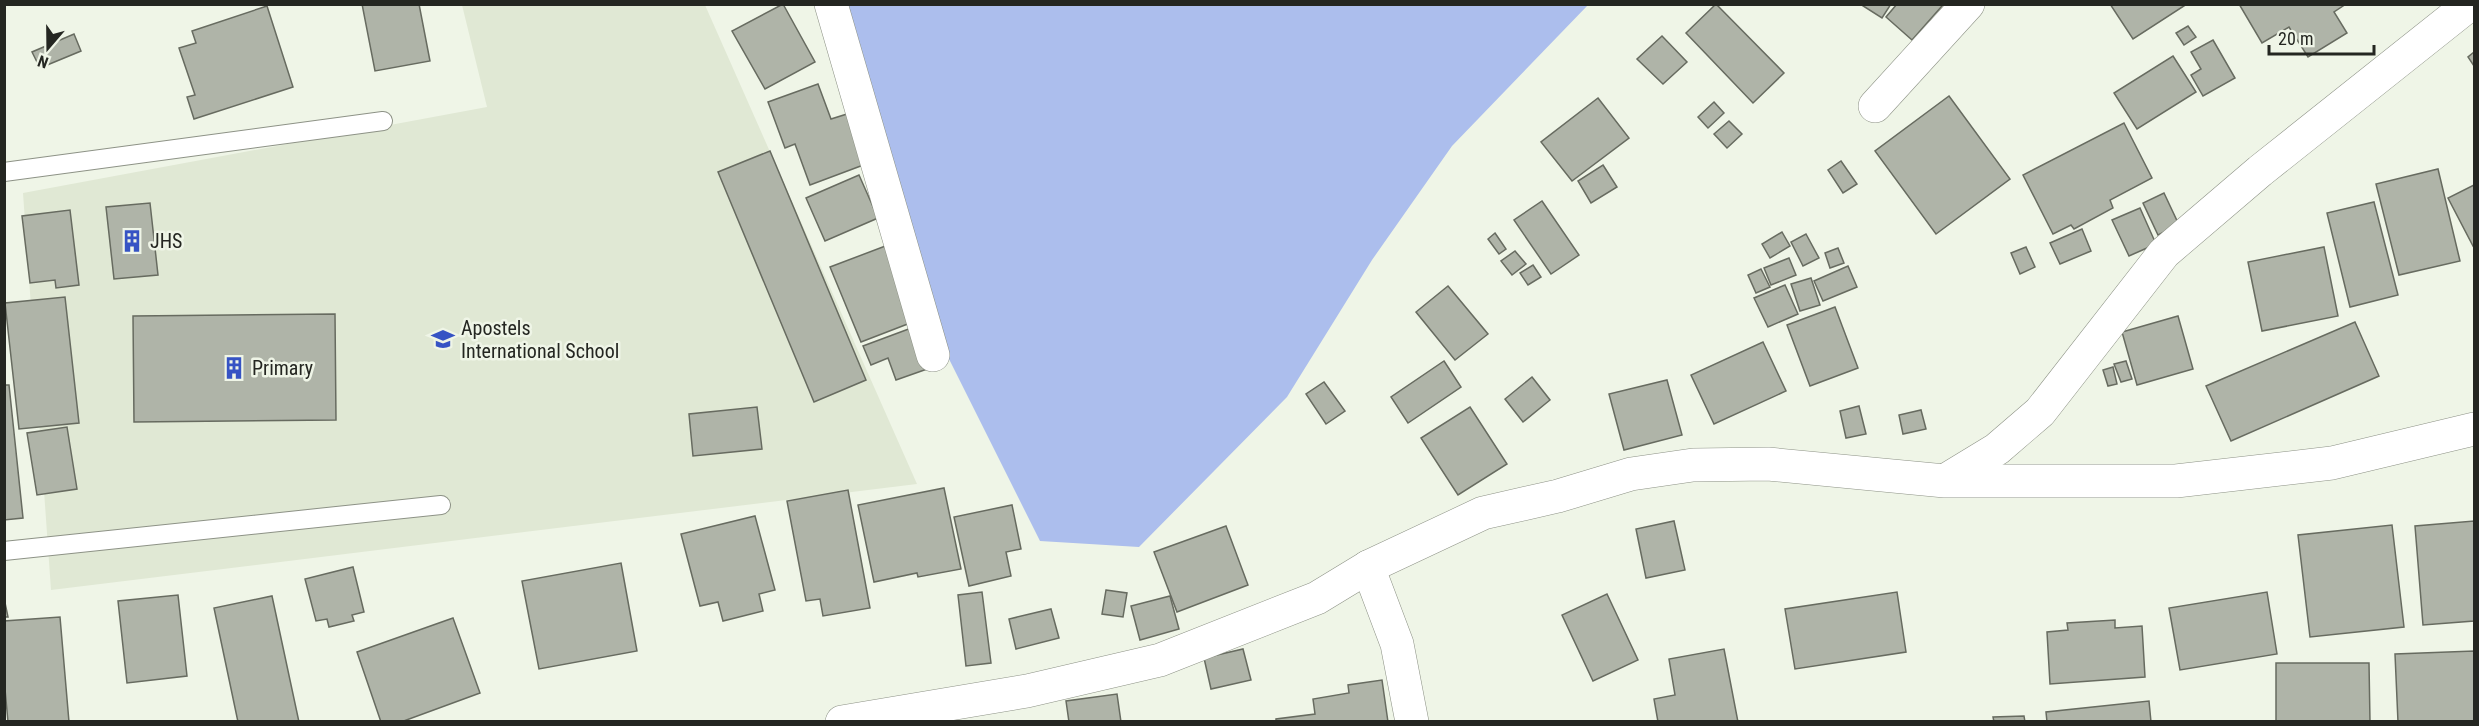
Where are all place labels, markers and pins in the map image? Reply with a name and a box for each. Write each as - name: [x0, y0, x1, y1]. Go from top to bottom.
- building icon: JHS: [119, 228, 145, 254]
- place label: JHS: [150, 229, 182, 253]
- place label: Apostels International School: [461, 316, 619, 363]
- school or university icon: Apostels International School: [430, 326, 456, 352]
- building icon: Primary: [221, 355, 247, 381]
- place label: Primary: [252, 356, 313, 380]

